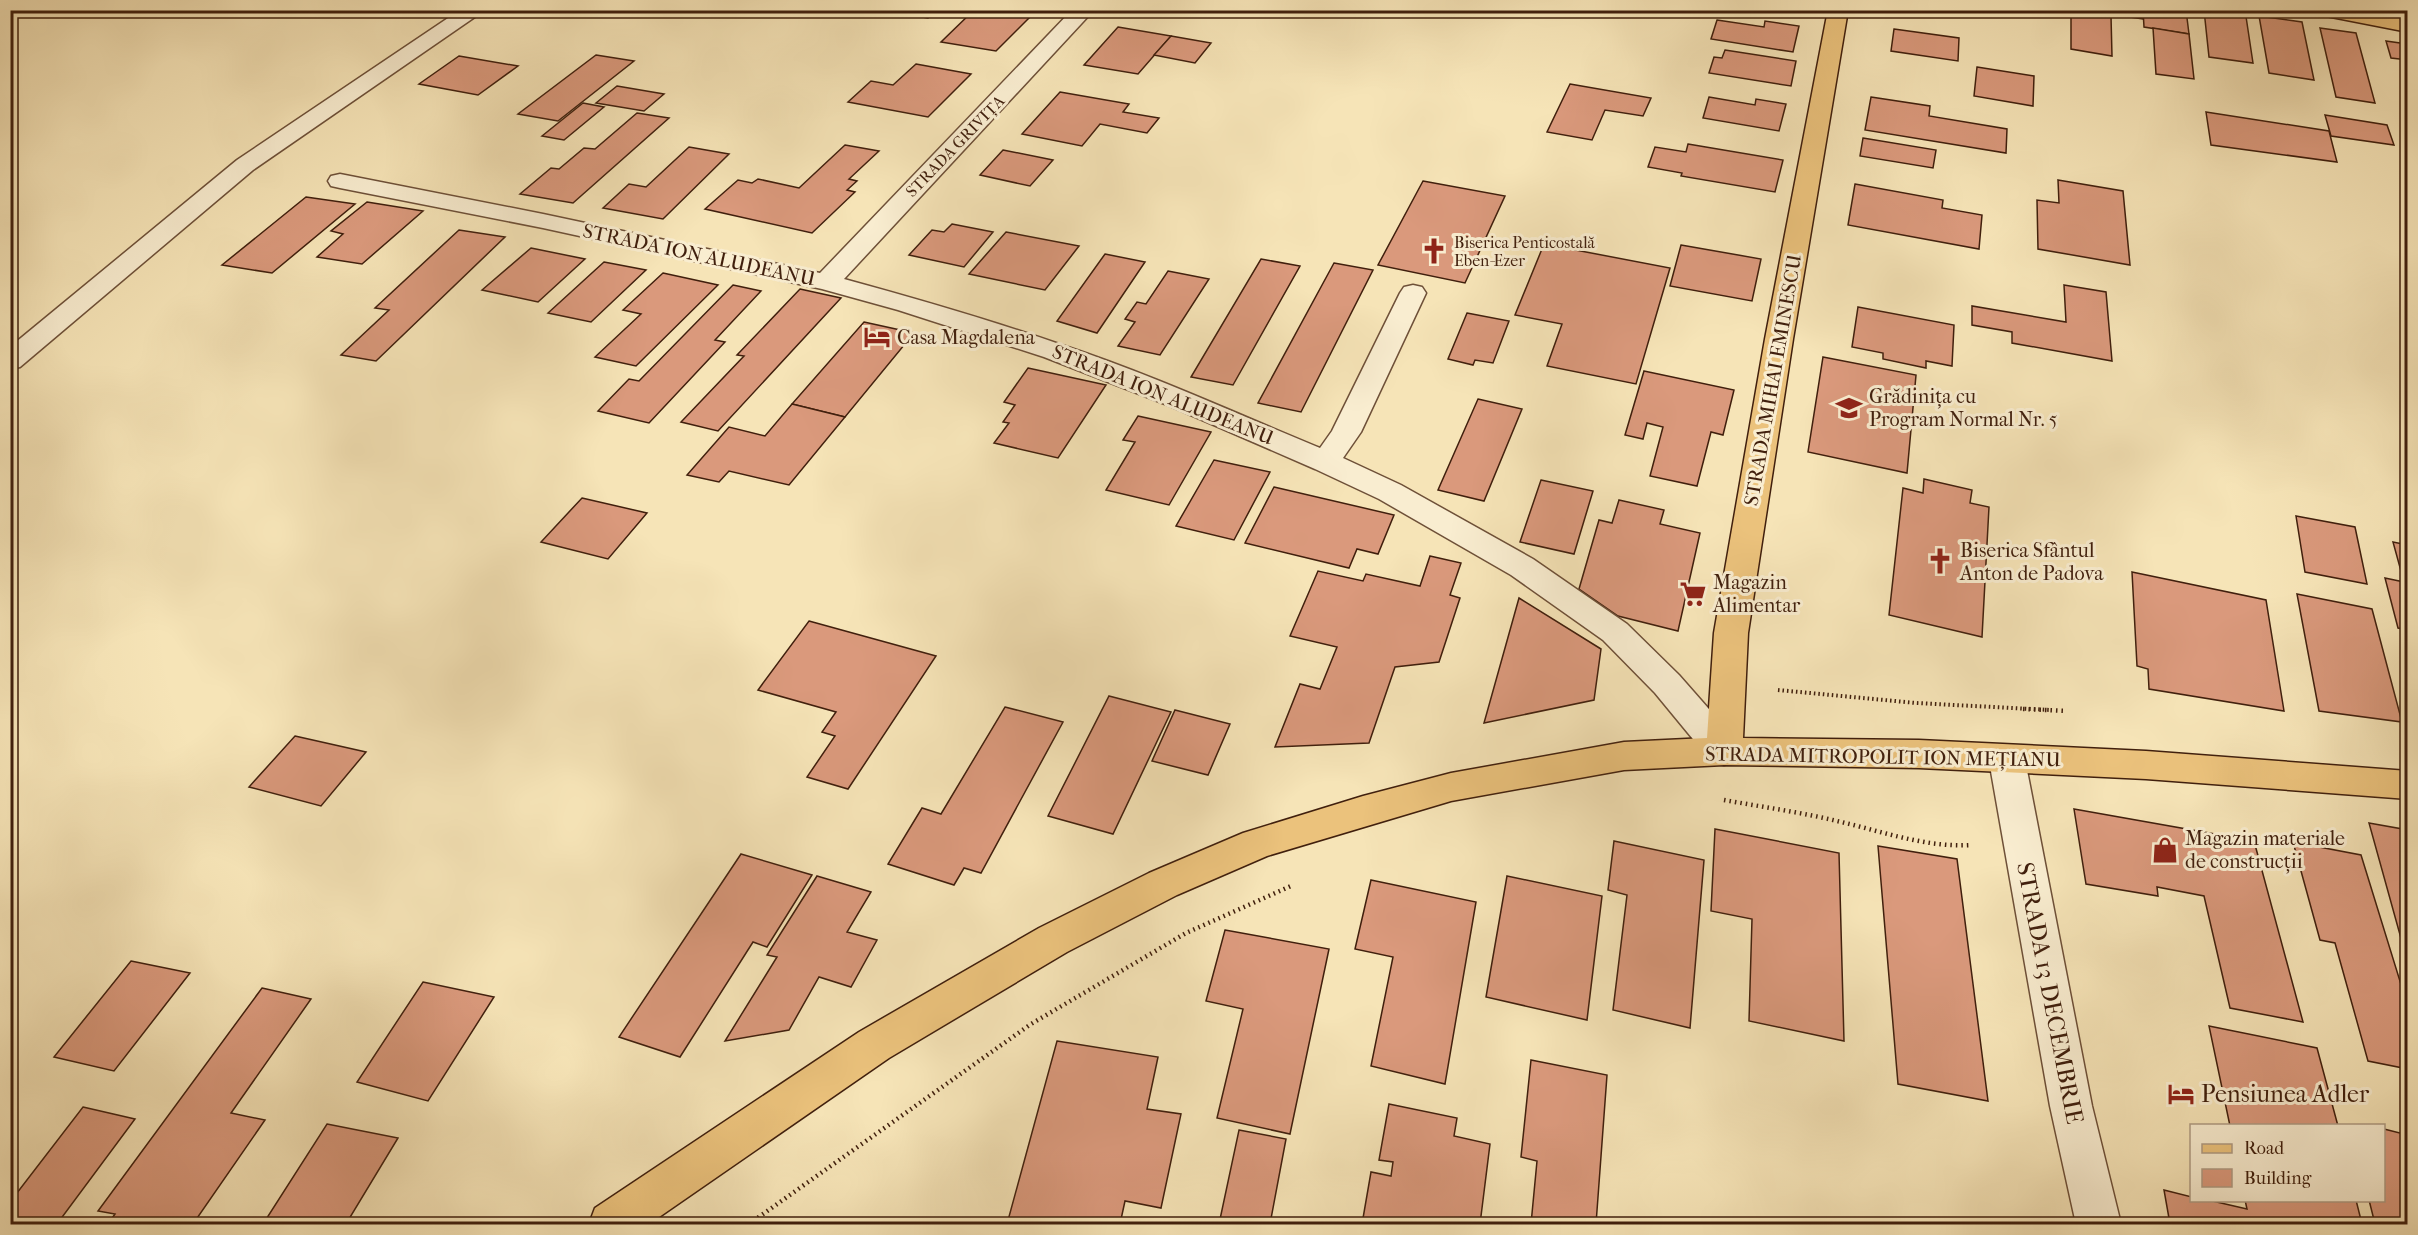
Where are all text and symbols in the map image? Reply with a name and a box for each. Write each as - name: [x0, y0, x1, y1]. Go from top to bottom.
- street label: STRADA GRIVIȚA: [902, 91, 1009, 201]
- street label: STRADA ION ALUDEANU: [581, 219, 818, 291]
- place label: Biserica Penticostală Eben-Ezer: [1454, 233, 1596, 270]
- church icon: Biserica Penticostală Eben-Ezer: [1419, 236, 1449, 266]
- street label: STRADA MIHAI EMINESCU: [1740, 252, 1807, 508]
- hotel icon: Casa Magdalena: [862, 322, 892, 352]
- place label: Casa Magdalena: [897, 326, 1036, 349]
- street label: STRADA ION ALUDEANU: [1049, 340, 1278, 450]
- place label: Grădinița cu Program Normal Nr. 5: [1869, 385, 2058, 431]
- school or university icon: Grădinița cu Program Normal Nr. 5: [1834, 393, 1864, 423]
- place label: Biserica Sfântul Anton de Padova: [1959, 539, 2104, 585]
- church icon: Biserica Sfântul Anton de Padova: [1925, 546, 1955, 576]
- place label: Magazin Alimentar: [1712, 571, 1801, 617]
- supermarket icon: Magazin Alimentar: [1678, 579, 1708, 609]
- street label: STRADA MITROPOLIT ION MEȚIANU: [1705, 742, 2062, 772]
- place label: Magazin materiale de construcții: [2185, 827, 2345, 874]
- shop icon: Magazin materiale de construcții: [2150, 835, 2180, 865]
- street label: STRADA 13 DECEMBRIE: [2011, 860, 2089, 1126]
- hotel icon: Pensiunea Adler: [2166, 1079, 2196, 1109]
- place label: Pensiunea Adler: [2201, 1080, 2370, 1108]
- legend: [2190, 1124, 2385, 1202]
- text: Road: [2244, 1138, 2284, 1159]
- text: Building: [2244, 1168, 2312, 1189]

